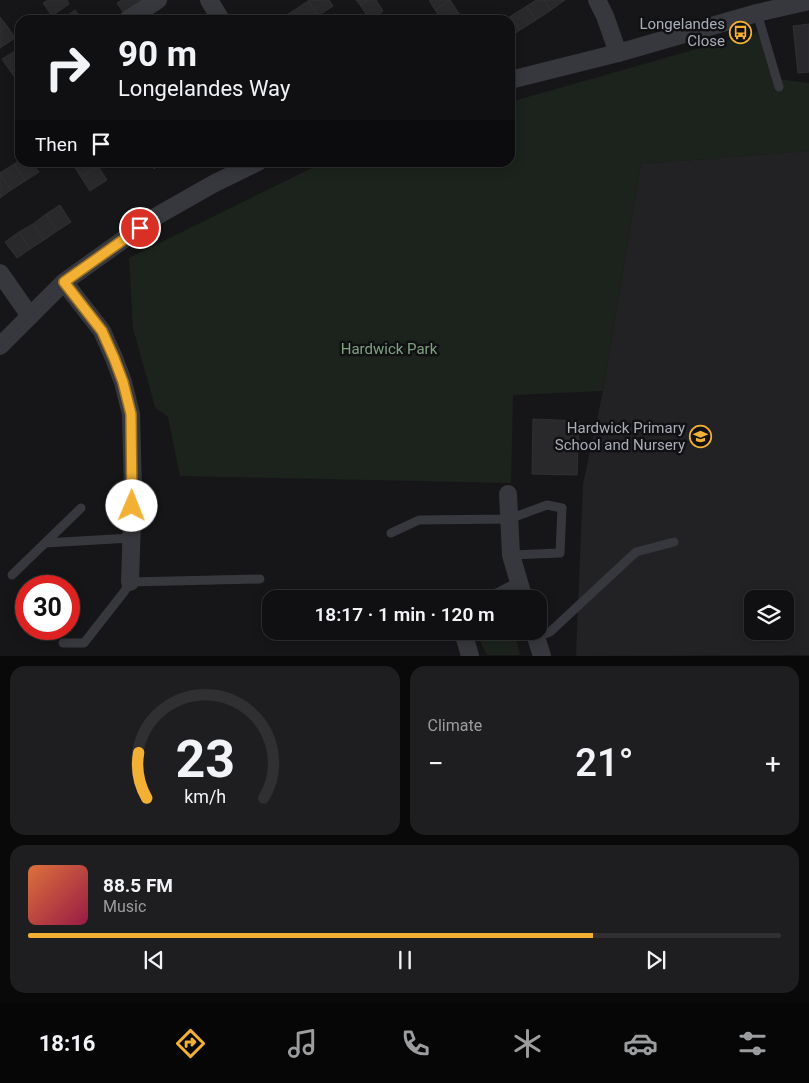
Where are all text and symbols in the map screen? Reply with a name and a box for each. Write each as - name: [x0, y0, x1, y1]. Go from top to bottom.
- place label: Longelandes Close: [639, 15, 725, 50]
- bus stop icon: Longelandes Close: [729, 21, 753, 45]
- text: 90 m: [118, 34, 197, 75]
- icon: right: [35, 35, 100, 100]
- text: Longelandes Way: [118, 76, 290, 101]
- icon: arrive: [87, 130, 115, 158]
- text: Then: [35, 133, 77, 156]
- pin: [119, 207, 161, 249]
- icon: arrive: [126, 214, 154, 242]
- park label: Hardwick Park: [341, 340, 438, 358]
- place label: Hardwick Primary School and Nursery: [555, 419, 685, 454]
- school or university icon: Hardwick Primary School and Nursery: [689, 425, 713, 449]
- position arrow: [105, 479, 157, 531]
- speed limit sign: 30: [15, 575, 80, 640]
- map controls: [744, 590, 794, 640]
- button: layers: [744, 590, 794, 640]
- text: 18:17 · 1 min · 120 m: [314, 603, 495, 626]
- text: Climate: [428, 716, 482, 735]
- text: 23: [175, 729, 235, 790]
- text: 21°: [575, 741, 633, 785]
- text: −: [428, 747, 444, 780]
- text: +: [765, 747, 781, 780]
- text: km/h: [184, 786, 226, 807]
- text: 88.5 FM: [103, 874, 173, 897]
- text: Music: [103, 897, 146, 916]
- icon: previous: [140, 946, 168, 974]
- icon: pause: [391, 946, 419, 974]
- icon: next: [642, 946, 670, 974]
- icon: directions: [173, 1026, 208, 1061]
- icon: music: [285, 1026, 320, 1061]
- icon: phone: [398, 1026, 433, 1061]
- icon: climate: [510, 1026, 545, 1061]
- icon: car: [623, 1026, 658, 1061]
- icon: filters: [735, 1026, 770, 1061]
- text: 18:16: [39, 1031, 95, 1056]

